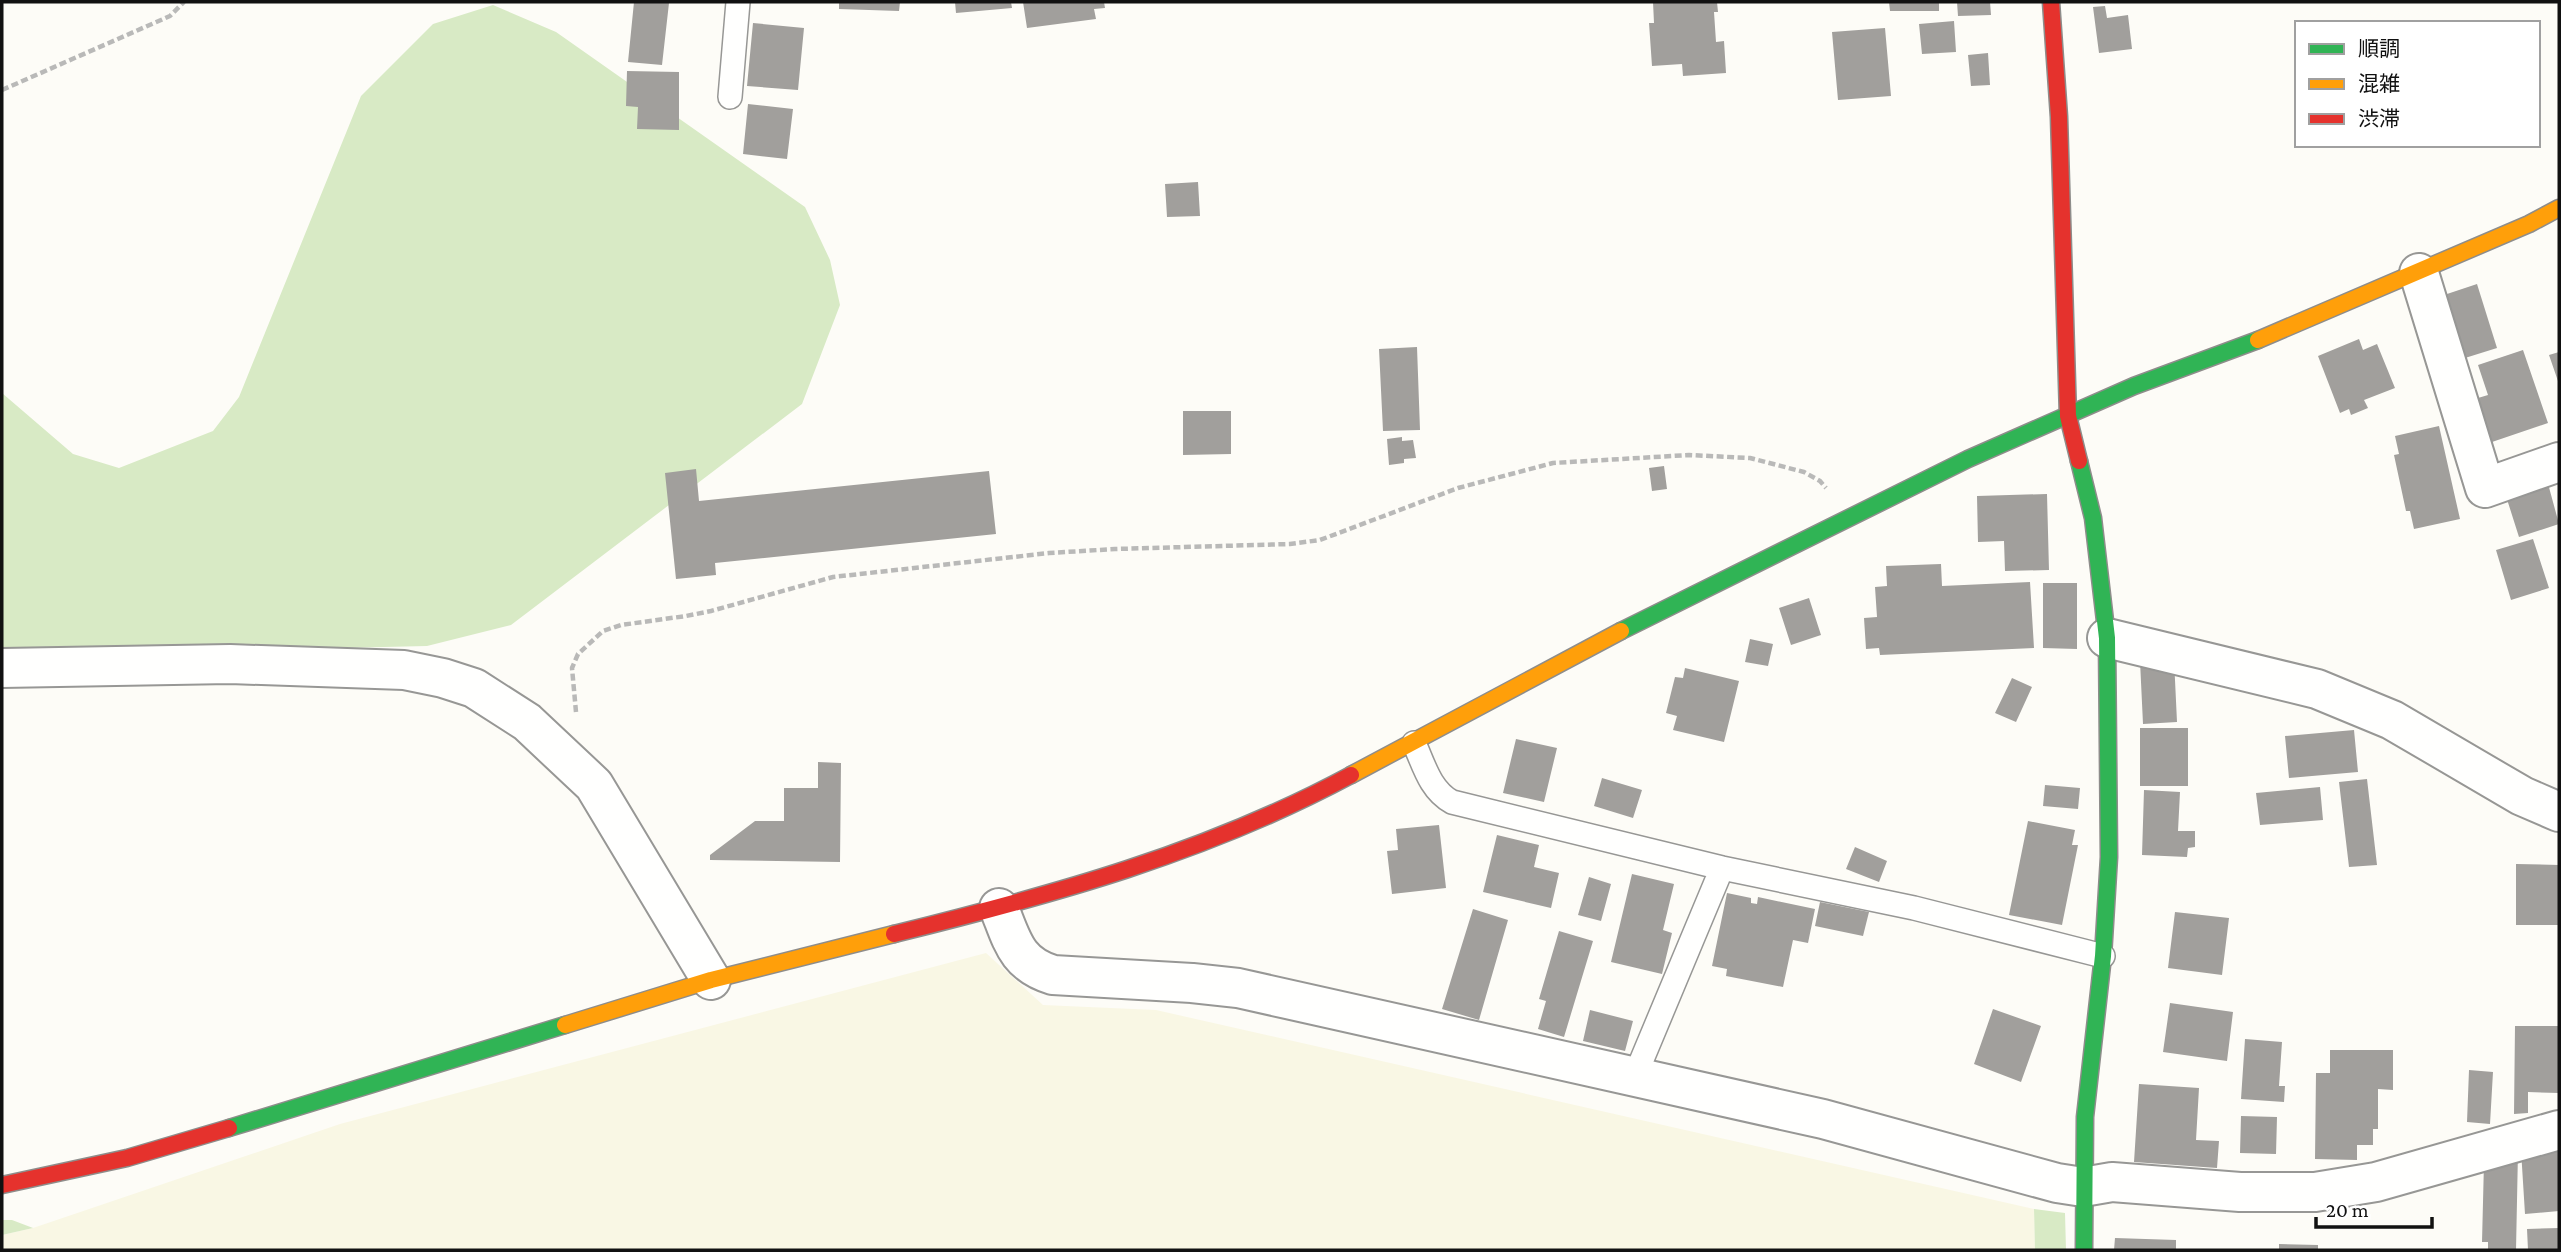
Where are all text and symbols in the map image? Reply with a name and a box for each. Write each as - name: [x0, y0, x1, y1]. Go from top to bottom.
- legend: [2295, 21, 2540, 147]
- text: 順調: [2358, 37, 2400, 61]
- text: 混雑: [2358, 72, 2400, 96]
- text: 渋滞: [2358, 107, 2400, 131]
- scale bar: [2316, 1186, 2432, 1230]
- text: 20 m: [2326, 1198, 2369, 1222]

